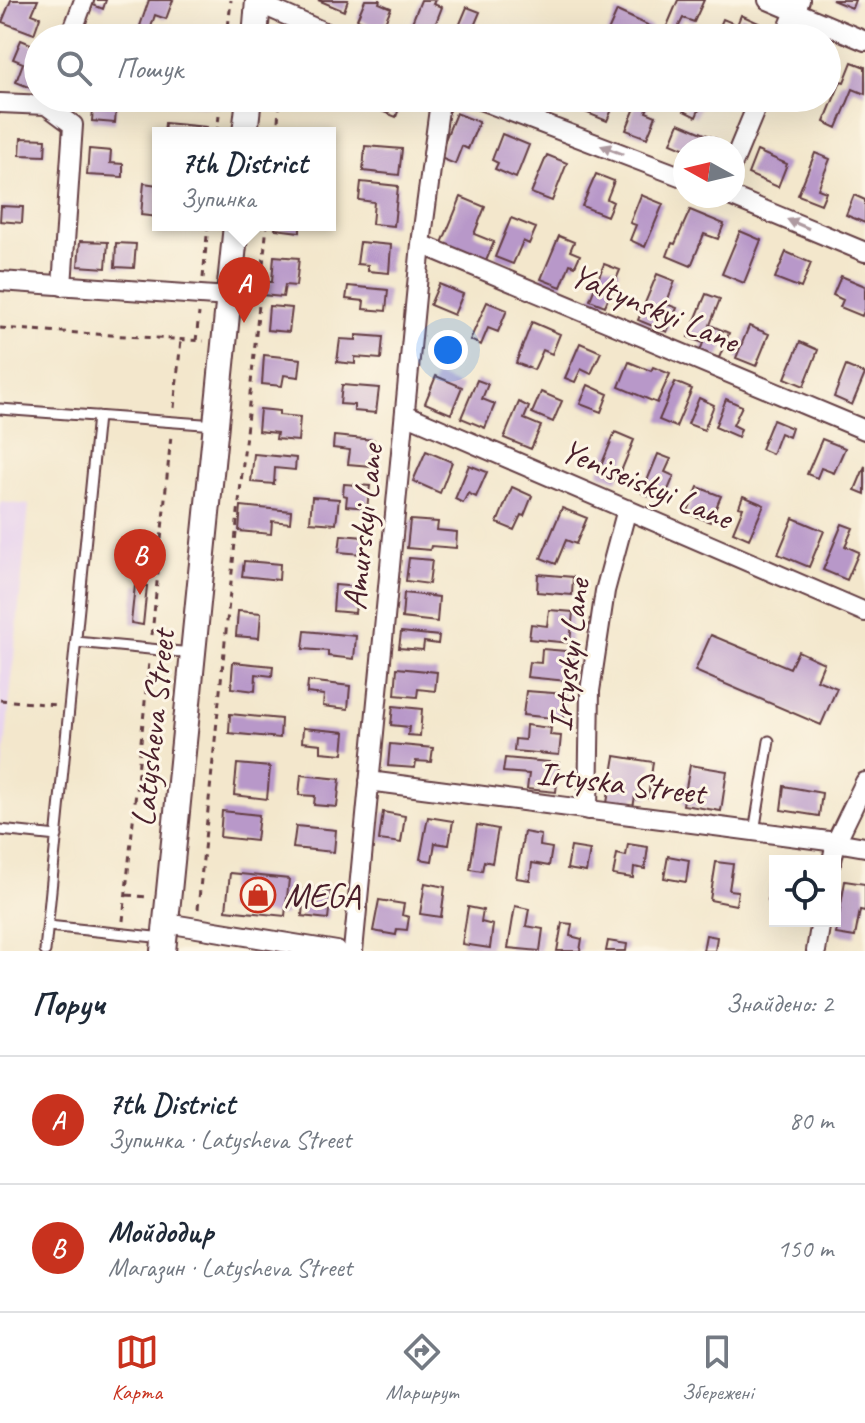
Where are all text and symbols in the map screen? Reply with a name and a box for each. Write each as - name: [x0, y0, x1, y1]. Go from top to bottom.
- search box: [24, 24, 841, 112]
- icon: search: [52, 46, 96, 90]
- text: Пошук: [116, 49, 183, 87]
- popup: [152, 127, 336, 231]
- north arrow: [673, 136, 745, 208]
- one-way arrow: [600, 143, 624, 156]
- text: 7th District: [181, 144, 307, 182]
- text: Зупинка: [181, 182, 255, 215]
- one-way arrow: [786, 217, 810, 230]
- street label: Yaltynskyi Lane: [564, 253, 747, 363]
- pin: A: [218, 257, 270, 323]
- your location: [428, 330, 468, 370]
- street label: Yeniseiskyi Lane: [555, 428, 742, 540]
- street label: Amurskyi Lane: [332, 439, 393, 612]
- pin: B: [114, 529, 166, 595]
- street label: Irtyskyi Lane: [538, 575, 599, 734]
- street label: Latysheva Street: [121, 624, 185, 828]
- street label: Irtyska Street: [535, 751, 711, 815]
- map controls: [769, 855, 841, 927]
- button: locate: [769, 855, 841, 927]
- place label: MEGA: [284, 874, 361, 917]
- shop icon: MEGA: [239, 876, 277, 914]
- text: Поруч: [32, 982, 105, 1025]
- text: Знайдено: 2: [726, 987, 833, 1020]
- text: 7th District: [108, 1085, 235, 1123]
- text: A: [51, 1104, 65, 1137]
- text: 80 m: [789, 1104, 833, 1137]
- text: Зупинка · Latysheva Street: [108, 1123, 351, 1156]
- text: Мойдодир: [108, 1213, 214, 1251]
- text: B: [51, 1232, 65, 1265]
- text: 150 m: [777, 1232, 833, 1265]
- text: Магазин · Latysheva Street: [108, 1251, 352, 1284]
- tab: Карта: [112, 1330, 162, 1406]
- tab: Маршрут: [386, 1330, 458, 1406]
- tab: Збережені: [682, 1330, 753, 1406]

